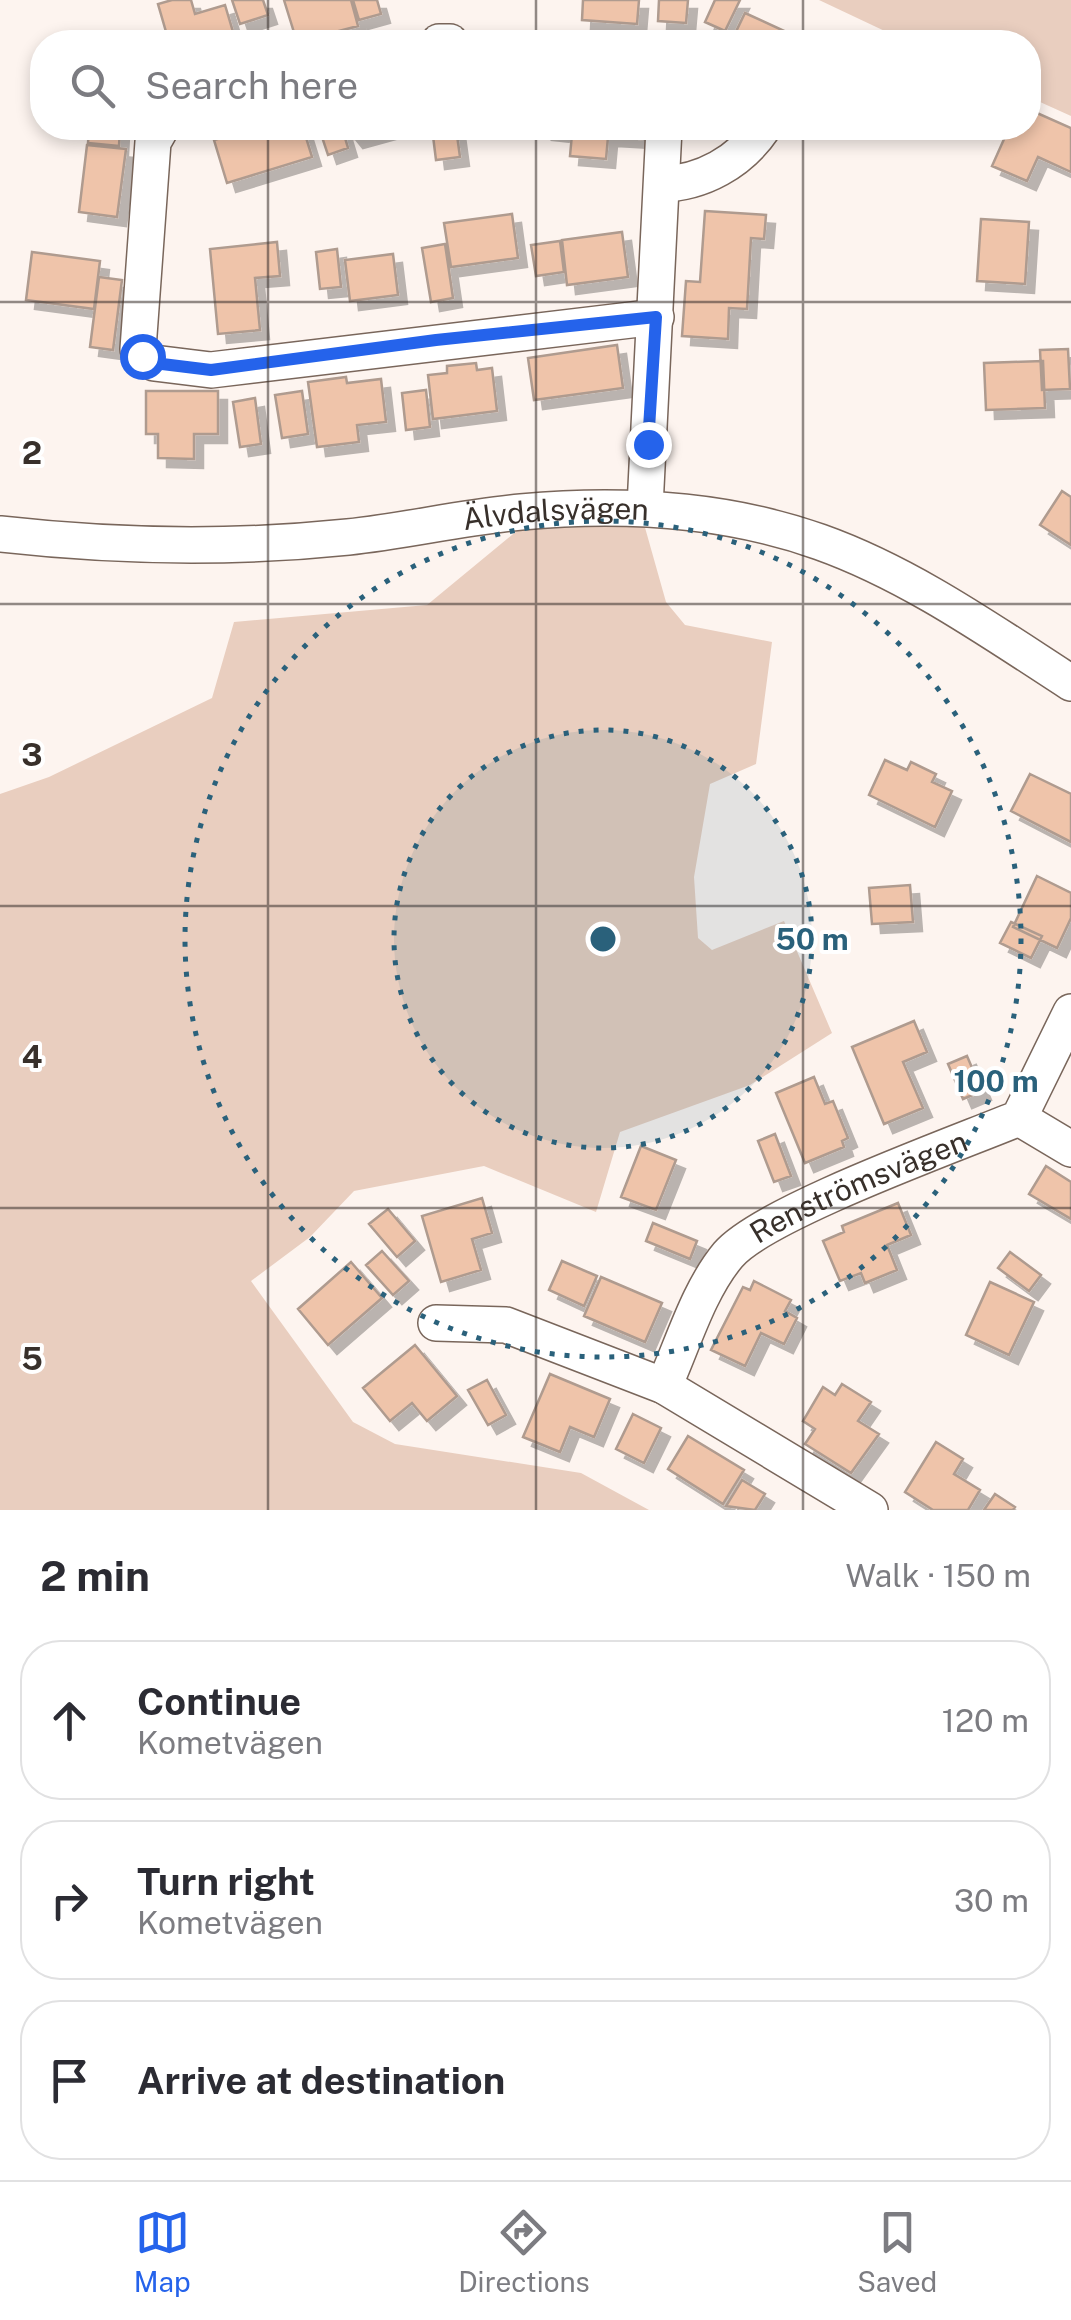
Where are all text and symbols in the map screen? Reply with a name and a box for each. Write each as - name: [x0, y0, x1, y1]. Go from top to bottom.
- search box: [30, 30, 1041, 140]
- icon: search: [65, 58, 120, 113]
- text: Search here: [145, 63, 358, 108]
- route start: [120, 334, 166, 380]
- route end: [626, 422, 672, 468]
- text: 2: [22, 434, 42, 471]
- street label: Älvdalsvägen: [460, 490, 650, 537]
- text: 3: [21, 736, 43, 773]
- centre of rings: [585, 921, 621, 957]
- text: 50 m: [775, 921, 849, 957]
- text: 4: [22, 1038, 43, 1075]
- text: 100 m: [953, 1063, 1039, 1099]
- street label: Renströmsvägen: [743, 1122, 972, 1250]
- text: 5: [21, 1340, 43, 1377]
- text: 2 min: [40, 1551, 150, 1600]
- text: Walk · 150 m: [845, 1557, 1031, 1594]
- text: Continue: [137, 1679, 301, 1724]
- icon: ahead: [42, 1693, 97, 1748]
- text: 120 m: [942, 1702, 1029, 1739]
- text: Kometvägen: [137, 1724, 323, 1761]
- text: Turn right: [137, 1859, 315, 1904]
- icon: right: [42, 1873, 97, 1928]
- text: 30 m: [954, 1882, 1029, 1919]
- text: Kometvägen: [137, 1904, 323, 1941]
- icon: arrive: [42, 2053, 97, 2108]
- text: Arrive at destination: [137, 2058, 505, 2103]
- tab: Map: [134, 2205, 191, 2298]
- tab: Directions: [458, 2205, 590, 2298]
- tab: Saved: [857, 2205, 937, 2298]

